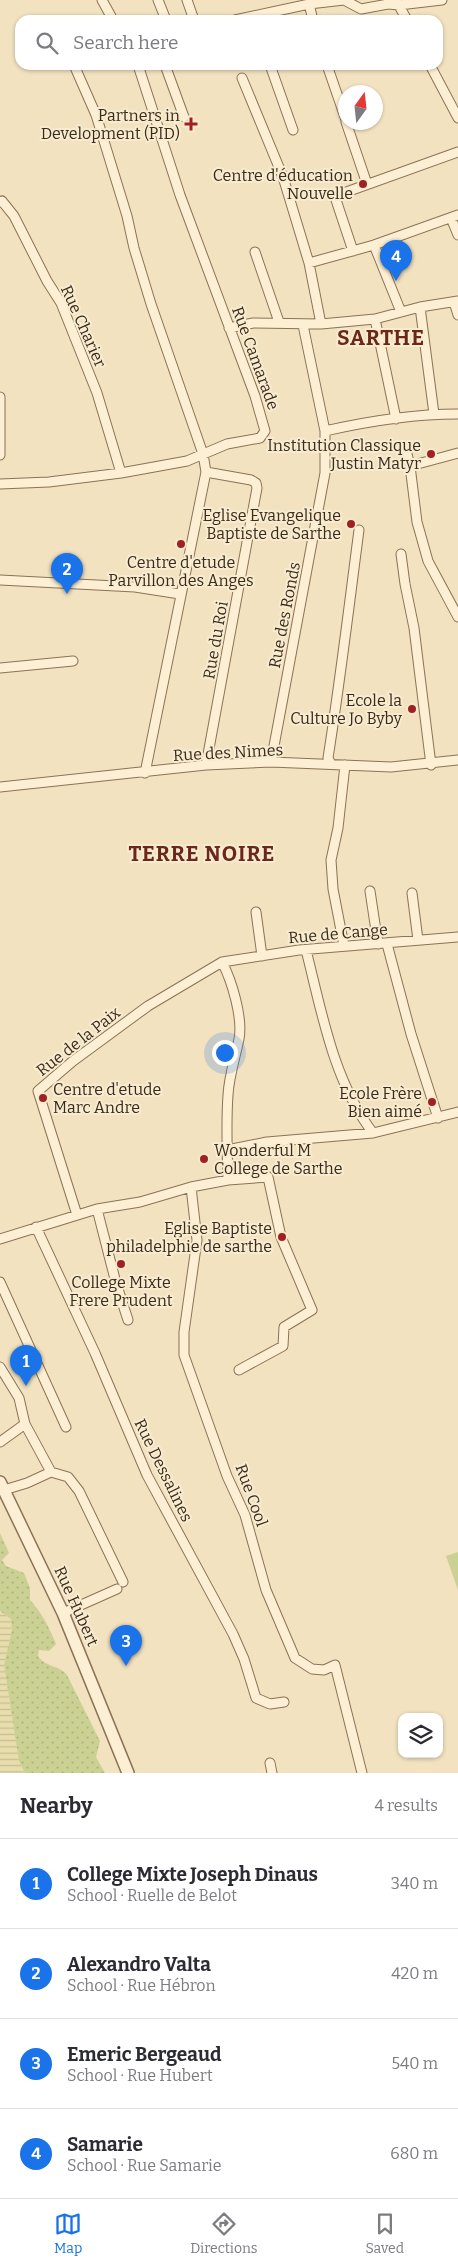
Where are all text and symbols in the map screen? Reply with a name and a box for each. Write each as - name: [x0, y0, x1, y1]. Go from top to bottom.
- search box: [15, 15, 443, 70]
- icon: search: [33, 29, 61, 57]
- text: Search here: [73, 31, 178, 54]
- north arrow: [338, 85, 383, 130]
- place label: Partners in Development (PID): [41, 106, 180, 143]
- marker: Partners in Development (PID): [184, 117, 198, 131]
- place label: Centre d'éducation Nouvelle: [213, 166, 353, 203]
- marker: Centre d'éducation Nouvelle: [357, 178, 369, 190]
- pin: 4: [380, 240, 412, 281]
- street label: Rue Charier: [57, 282, 110, 370]
- street label: Rue Camarade: [228, 304, 283, 412]
- district label: SARTHE: [337, 325, 425, 351]
- place label: Institution Classique Justin Matyr: [267, 436, 421, 473]
- marker: Institution Classique Justin Matyr: [425, 448, 437, 460]
- place label: Eglise Evangelique Baptiste de Sarthe: [202, 506, 341, 543]
- marker: Eglise Evangelique Baptiste de Sarthe: [345, 518, 357, 530]
- marker: Centre d'etude Parvillon des Anges: [175, 538, 187, 550]
- pin: 2: [51, 553, 83, 594]
- place label: Centre d'etude Parvillon des Anges: [108, 553, 254, 590]
- street label: Rue des Ronds: [265, 560, 304, 670]
- street label: Rue du Roi: [199, 599, 232, 681]
- place label: Ecole la Culture Jo Byby: [290, 691, 403, 728]
- marker: Ecole la Culture Jo Byby: [406, 703, 418, 715]
- street label: Rue des Nimes: [172, 740, 284, 765]
- district label: TERRE NOIRE: [129, 841, 275, 867]
- street label: Rue de Cange: [287, 920, 389, 947]
- street label: Rue de la Paix: [33, 1003, 124, 1080]
- your location: [212, 1040, 238, 1066]
- place label: Centre d'etude Marc Andre: [53, 1080, 161, 1117]
- place label: Ecole Frère Bien aimé: [339, 1084, 422, 1121]
- marker: Centre d'etude Marc Andre: [37, 1092, 49, 1104]
- marker: Ecole Frère Bien aimé: [426, 1096, 438, 1108]
- place label: Wonderful M College de Sarthe: [214, 1141, 343, 1178]
- marker: Wonderful M College de Sarthe: [198, 1153, 210, 1165]
- place label: Eglise Baptiste philadelphie de sarthe: [106, 1219, 272, 1256]
- marker: Eglise Baptiste philadelphie de sarthe: [276, 1231, 288, 1243]
- marker: College Mixte Frere Prudent: [115, 1258, 127, 1270]
- place label: College Mixte Frere Prudent: [69, 1273, 173, 1310]
- pin: 1: [10, 1345, 42, 1386]
- street label: Rue Dessalines: [130, 1416, 197, 1525]
- street label: Rue Cool: [231, 1461, 272, 1529]
- street label: Rue Hubert: [50, 1563, 103, 1649]
- pin: 3: [110, 1625, 142, 1666]
- map controls: [398, 1713, 443, 1758]
- button: layers: [398, 1713, 443, 1758]
- text: Nearby: [20, 1793, 93, 1819]
- text: 4 results: [375, 1796, 438, 1815]
- text: College Mixte Joseph Dinaus: [67, 1863, 318, 1886]
- text: 1: [33, 1874, 39, 1893]
- text: 340 m: [391, 1874, 438, 1893]
- text: School · Ruelle de Belot: [67, 1886, 237, 1905]
- text: Alexandro Valta: [67, 1953, 211, 1976]
- text: 2: [31, 1964, 41, 1983]
- text: 420 m: [391, 1964, 438, 1983]
- text: School · Rue Hébron: [67, 1976, 216, 1995]
- text: Emeric Bergeaud: [67, 2043, 221, 2066]
- text: 3: [31, 2054, 41, 2073]
- text: 540 m: [391, 2054, 438, 2073]
- text: School · Rue Hubert: [67, 2066, 213, 2085]
- text: Samarie: [67, 2133, 143, 2156]
- text: 4: [31, 2144, 41, 2163]
- text: 680 m: [390, 2144, 438, 2163]
- text: School · Rue Samarie: [67, 2156, 222, 2175]
- tab: Map: [54, 2210, 82, 2257]
- tab: Directions: [190, 2210, 258, 2257]
- tab: Saved: [366, 2210, 404, 2257]

